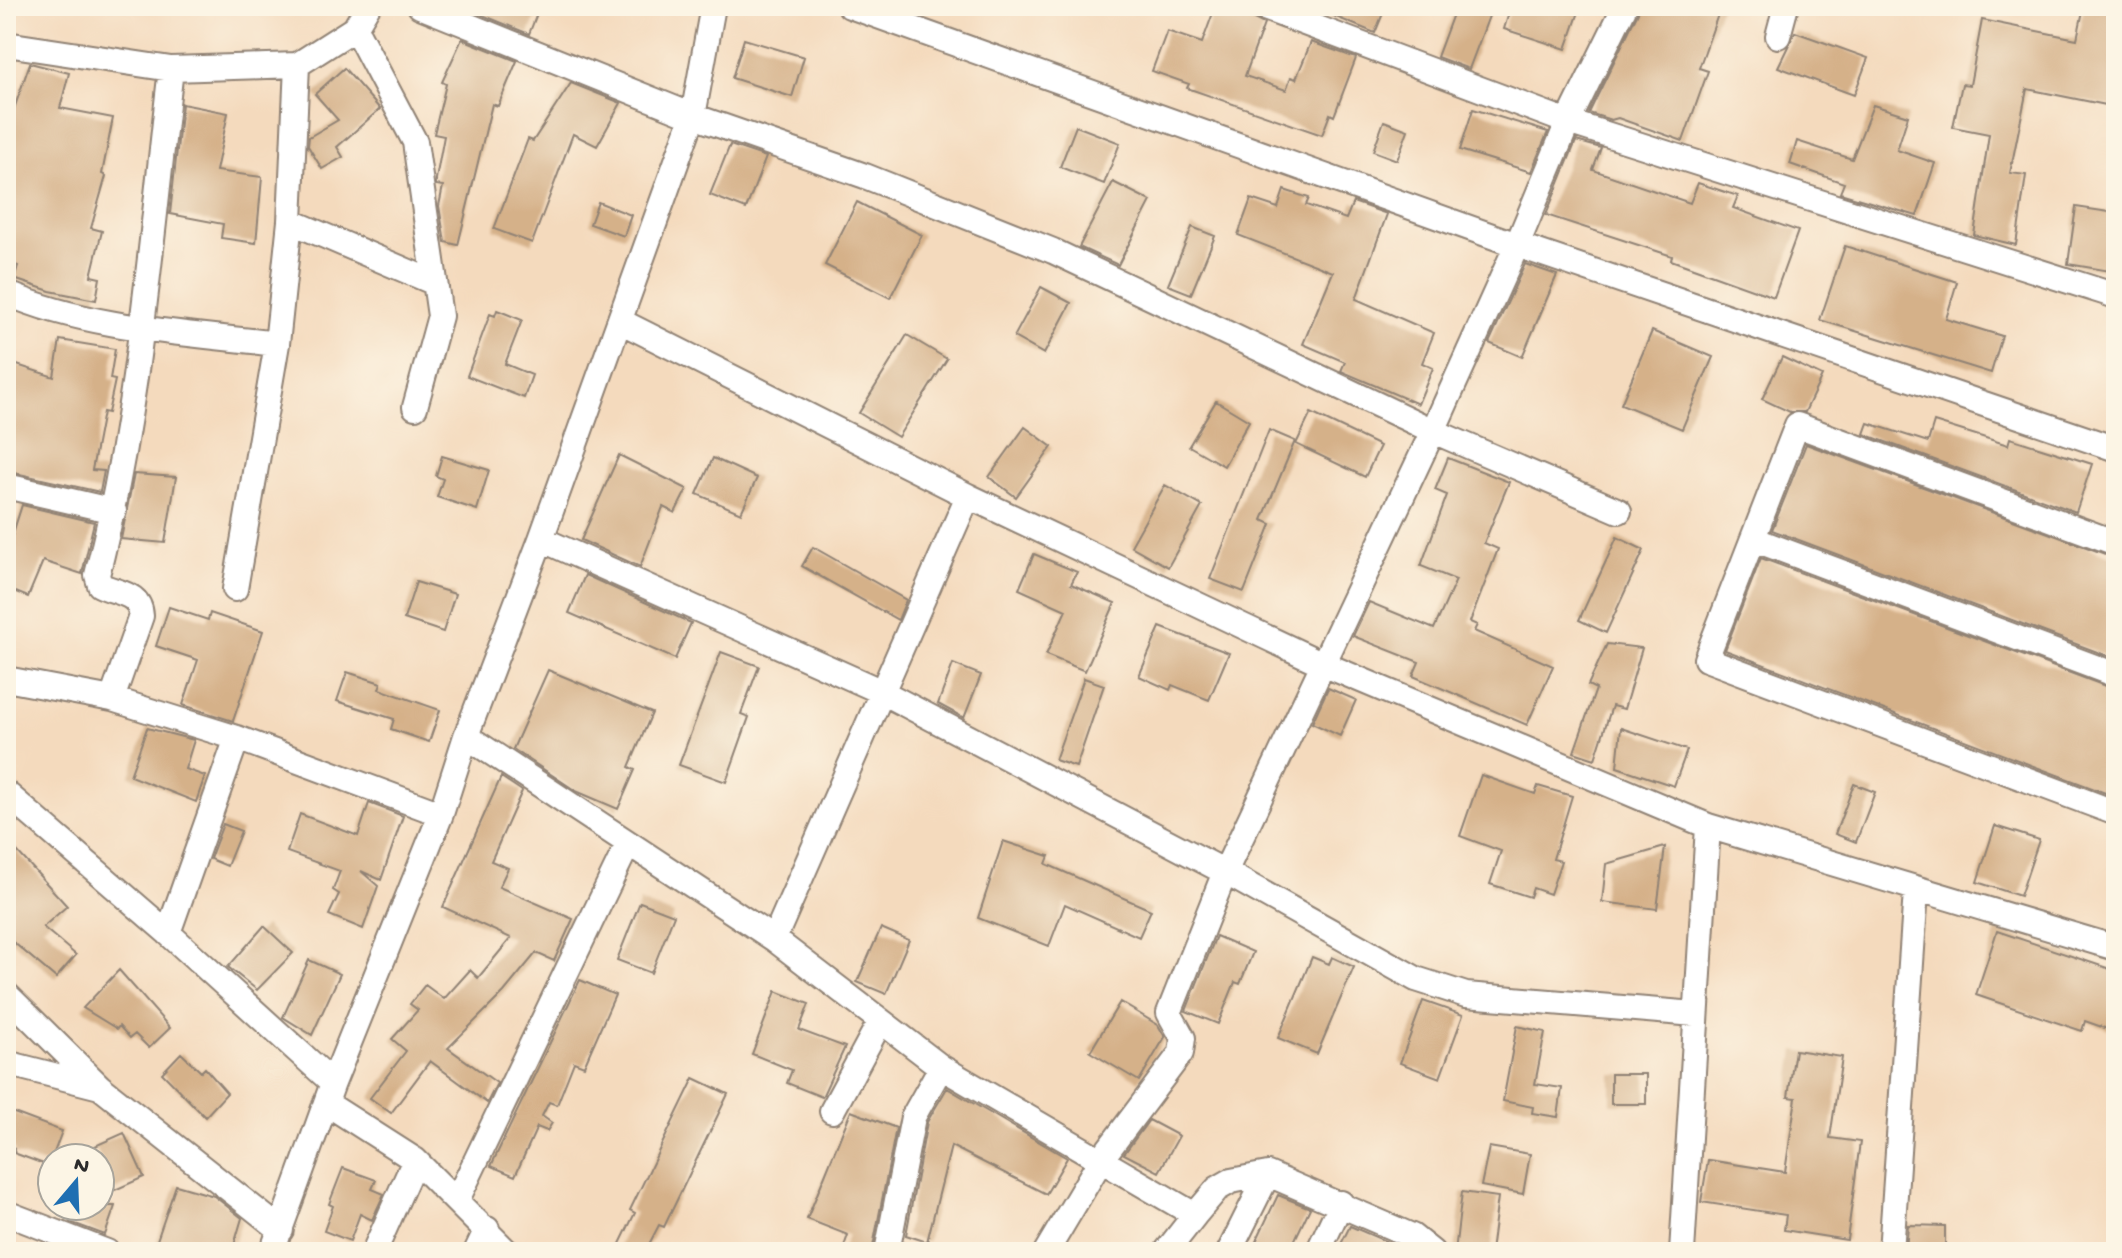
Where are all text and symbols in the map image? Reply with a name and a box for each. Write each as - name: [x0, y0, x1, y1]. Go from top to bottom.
- north arrow: [36, 1142, 116, 1222]
- text: N: [70, 1152, 92, 1182]

